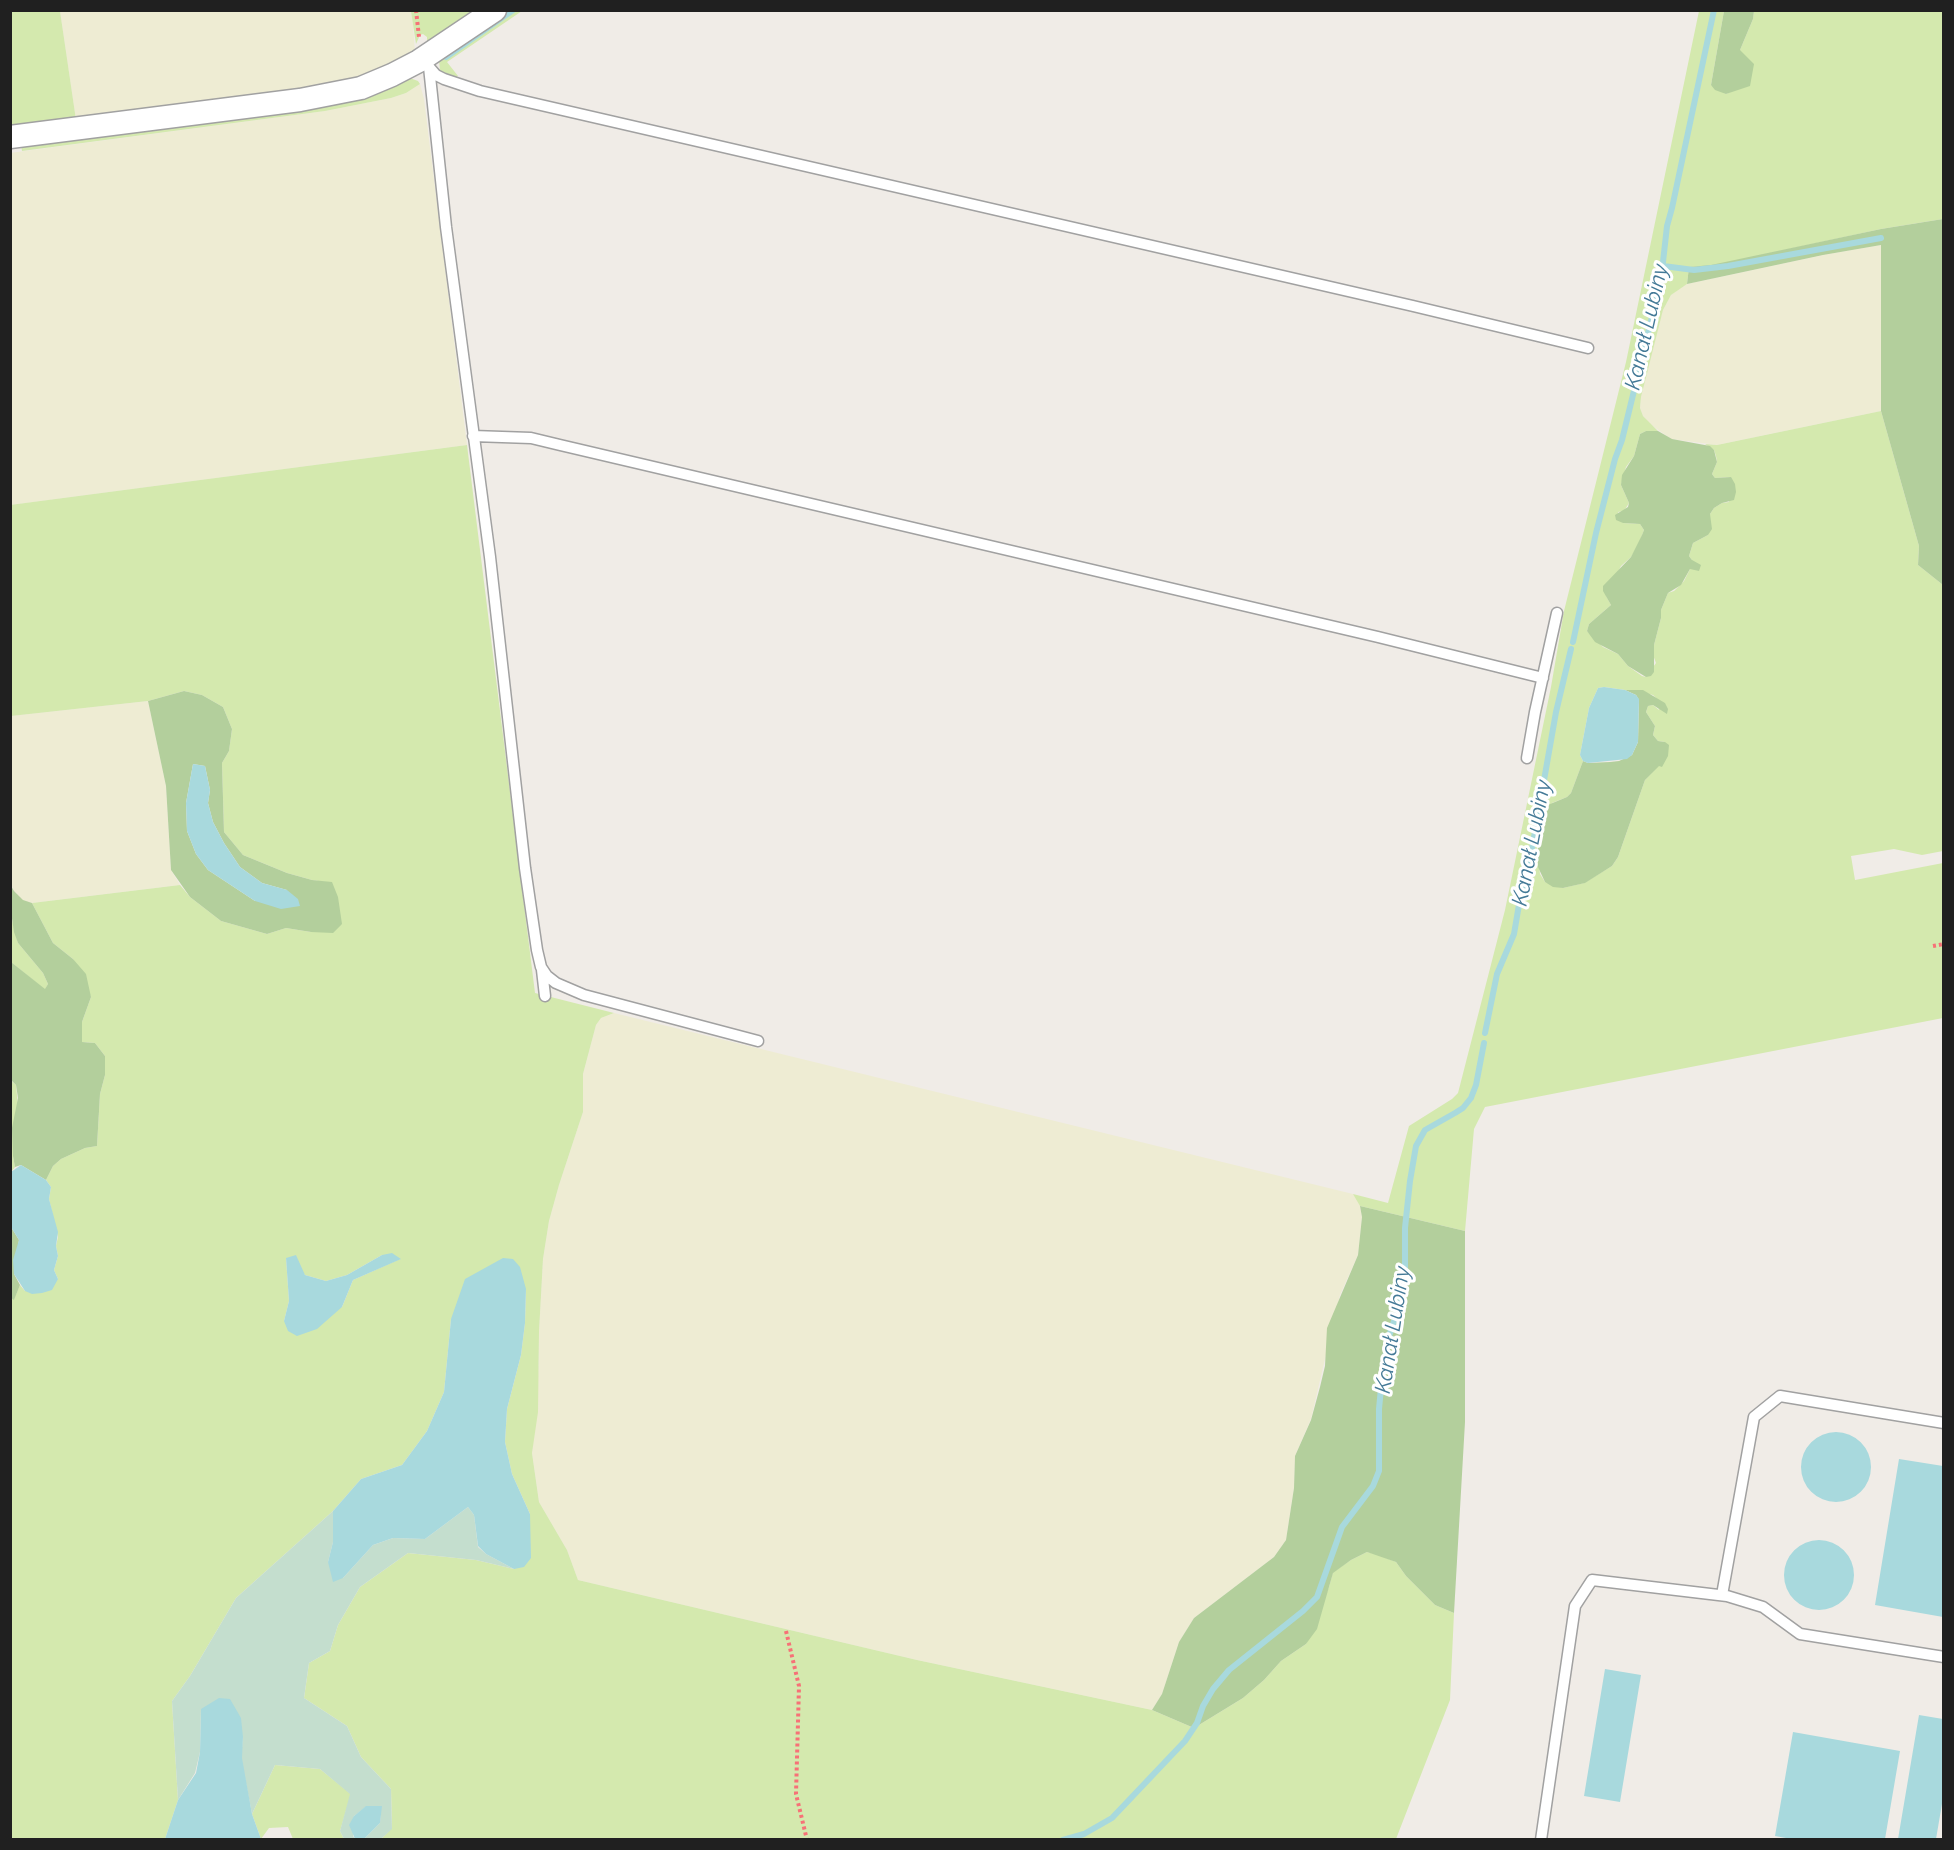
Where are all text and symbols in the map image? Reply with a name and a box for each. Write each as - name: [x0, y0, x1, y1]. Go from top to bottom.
- water label: Kanał Lubiny: [1620, 262, 1674, 392]
- water label: Kanał Lubiny: [1507, 778, 1557, 908]
- water label: Kanał Lubiny: [1370, 1265, 1416, 1395]

